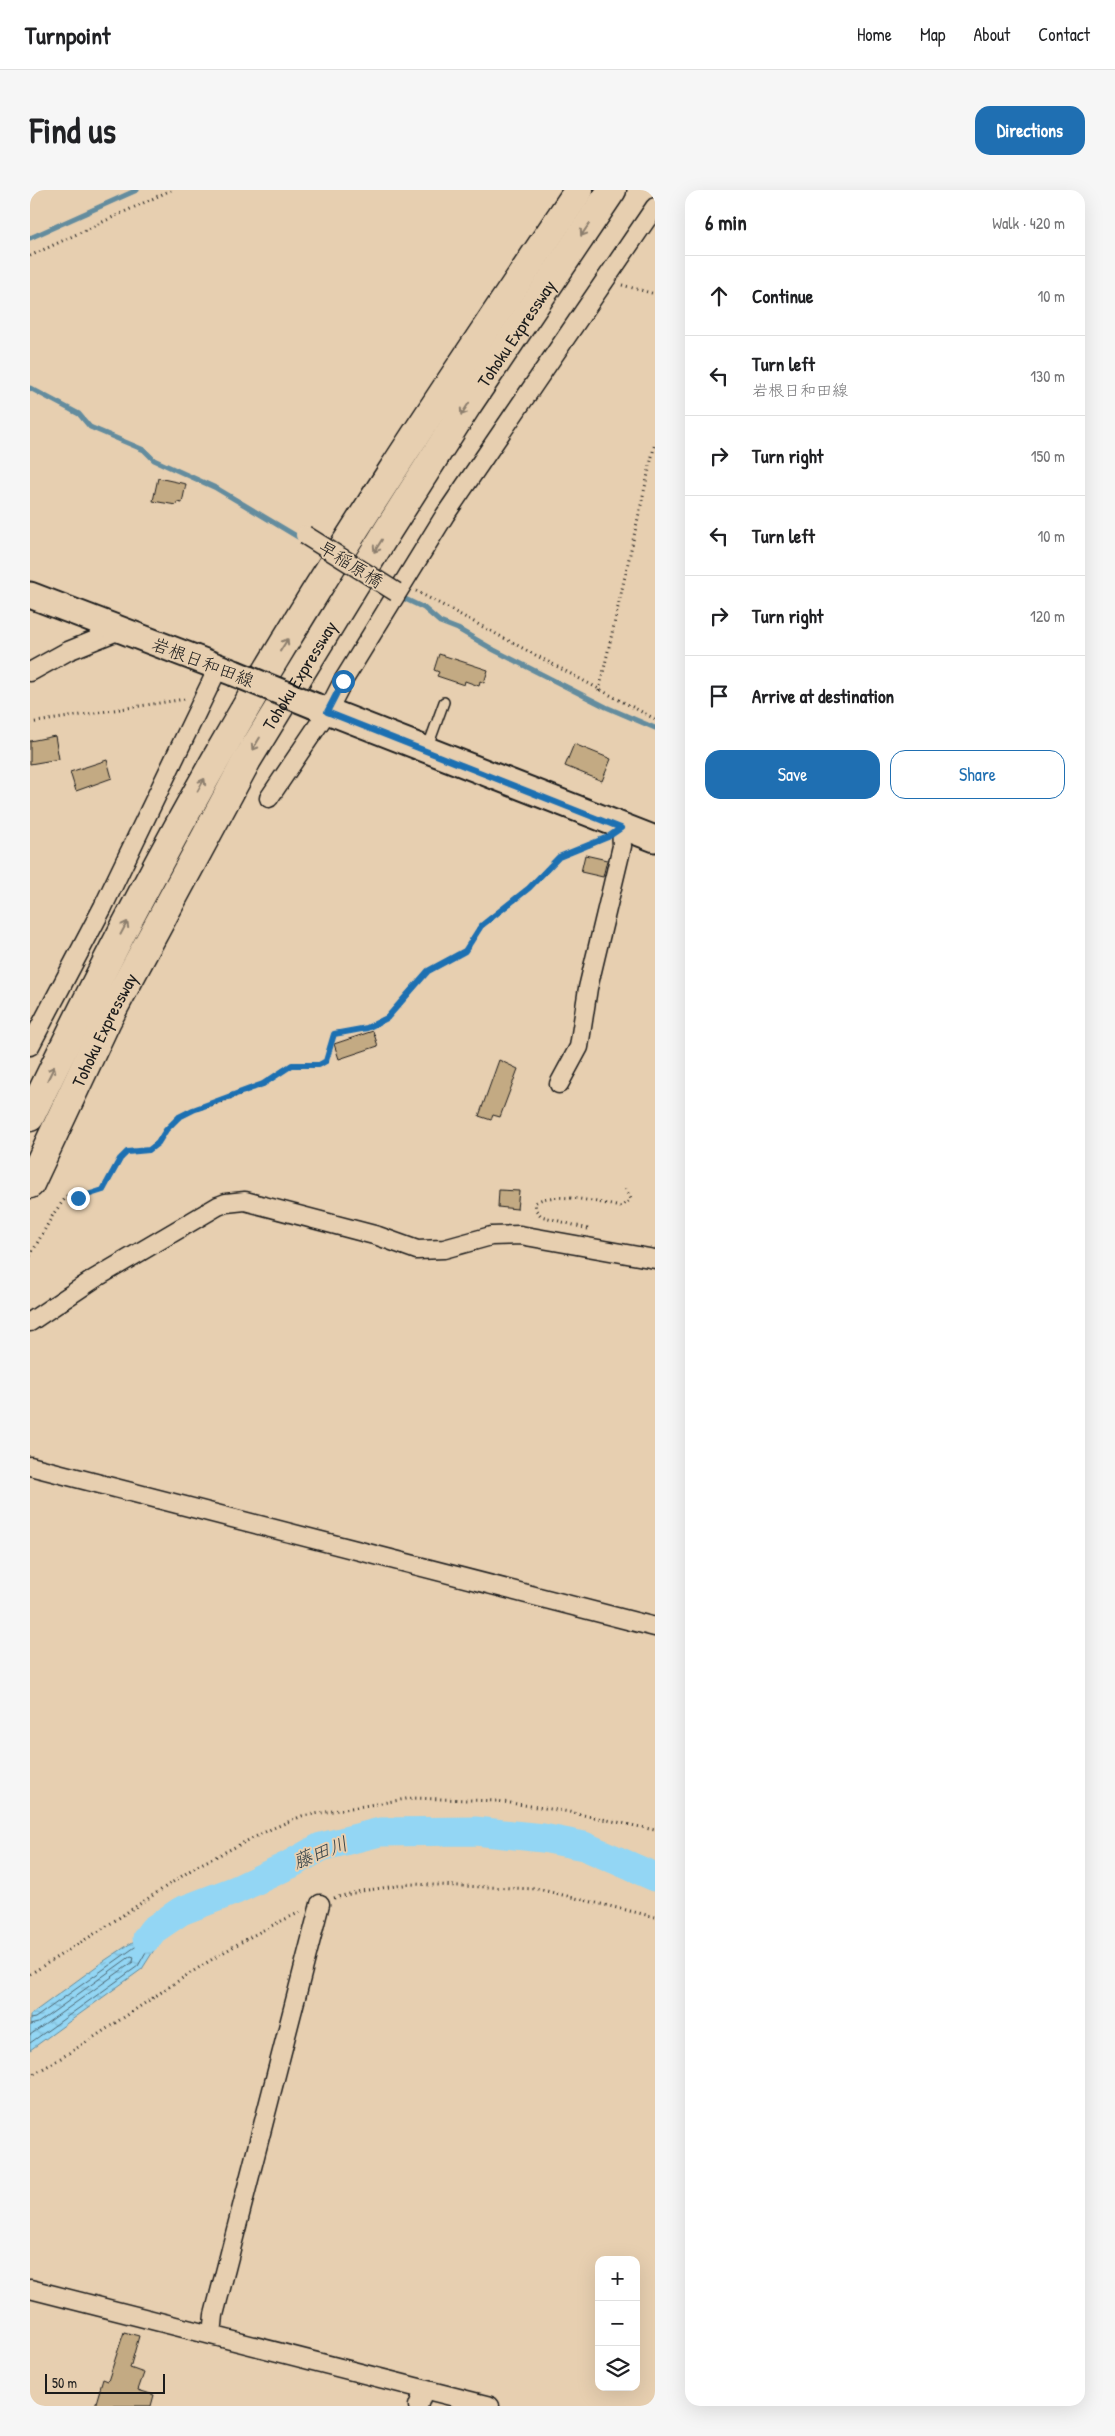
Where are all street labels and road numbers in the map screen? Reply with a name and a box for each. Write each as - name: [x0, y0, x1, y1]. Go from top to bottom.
- street label: Tohoku Expressway: [471, 274, 561, 392]
- street label: 早稲原橋: [314, 534, 388, 594]
- street label: Tohoku Expressway: [256, 615, 342, 735]
- street label: 岩根日和田線: [148, 631, 258, 693]
- street label: Tohoku Expressway: [65, 968, 143, 1091]

